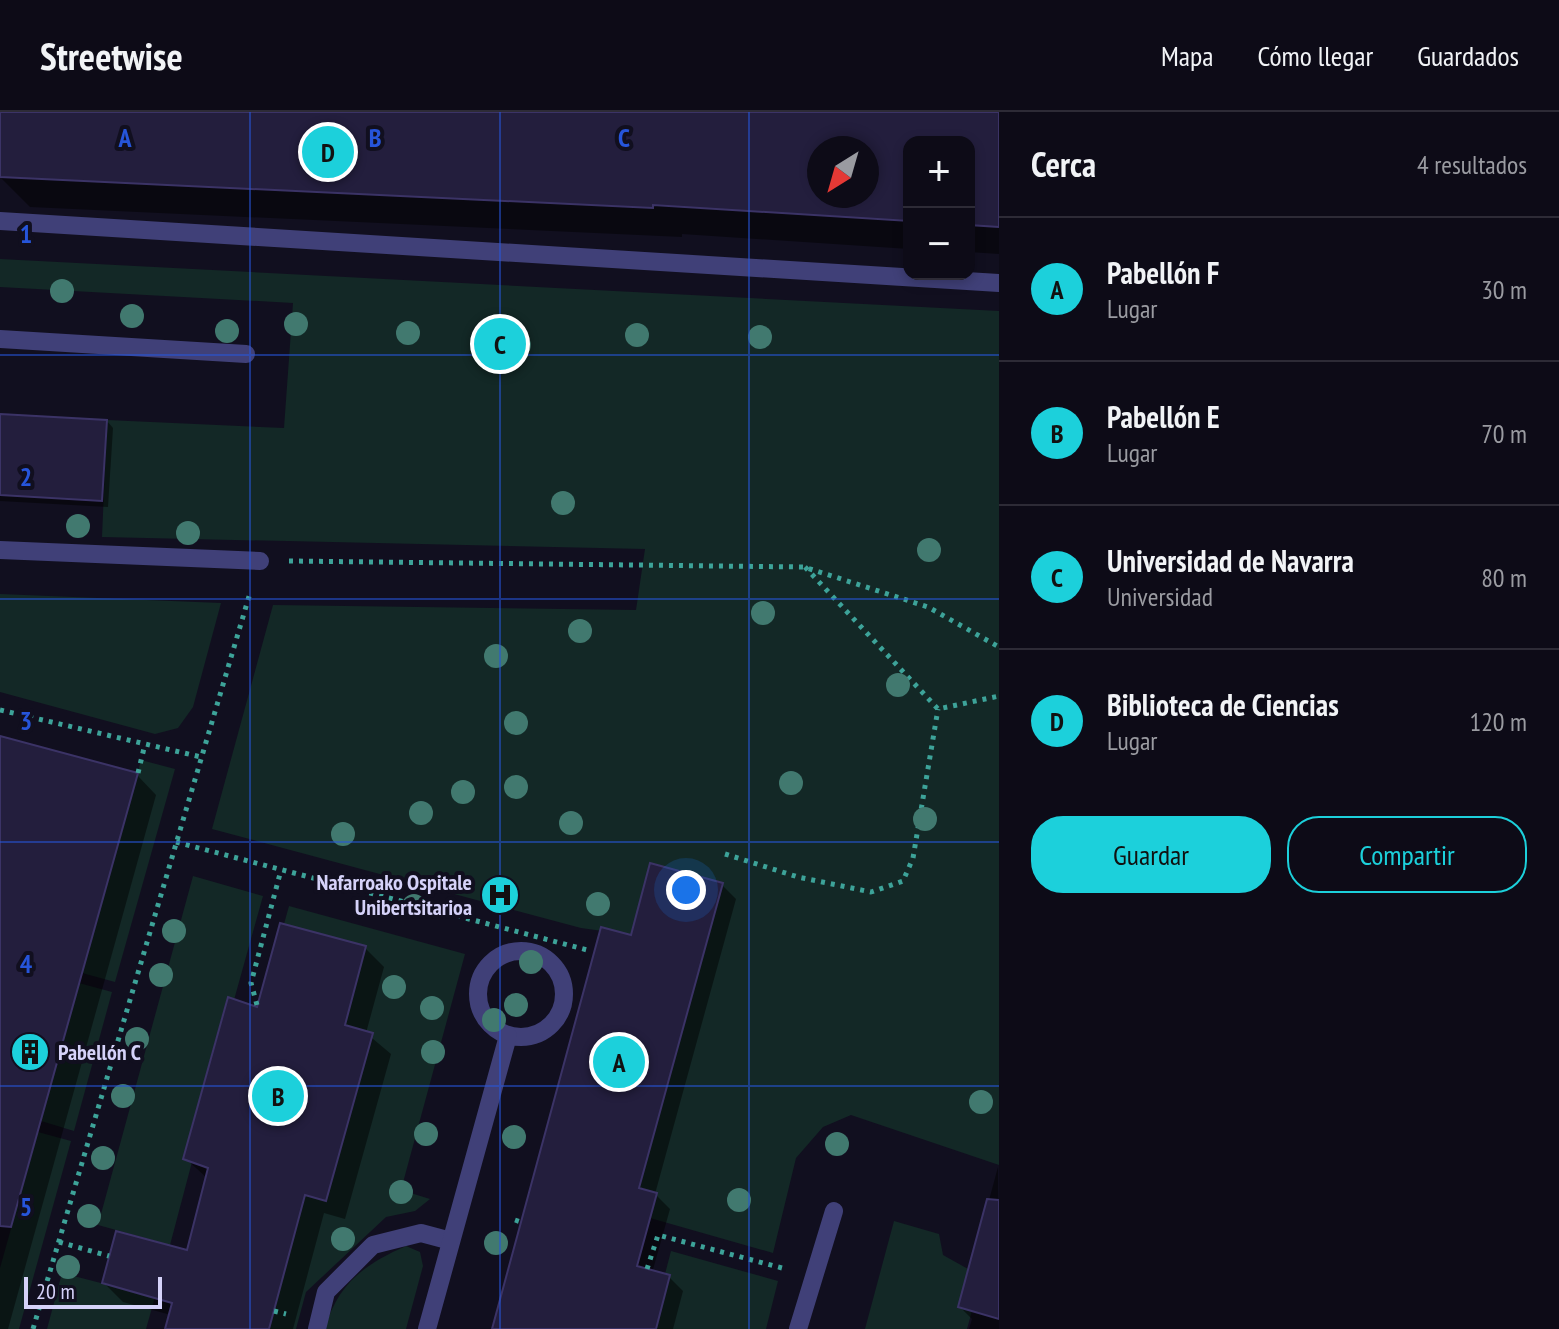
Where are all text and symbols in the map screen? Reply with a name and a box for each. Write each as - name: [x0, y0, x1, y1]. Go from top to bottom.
- text: Streetwise: [40, 31, 183, 80]
- text: Mapa: [1161, 37, 1213, 74]
- text: Cómo llegar: [1257, 37, 1373, 74]
- text: Guardados: [1417, 37, 1519, 74]
- text: A: [117, 121, 132, 154]
- text: B: [369, 121, 382, 154]
- text: C: [618, 121, 630, 154]
- pin: D: [302, 122, 354, 182]
- north arrow: [807, 136, 879, 208]
- map controls: [903, 136, 975, 280]
- button: +: [903, 136, 975, 208]
- text: Cerca: [1031, 142, 1096, 186]
- text: 4 resultados: [1417, 148, 1527, 181]
- button: −: [903, 208, 975, 280]
- text: 1: [20, 217, 32, 250]
- text: Pabellón F: [1107, 253, 1219, 292]
- text: A: [1050, 273, 1064, 306]
- text: 30 m: [1481, 273, 1527, 306]
- text: Lugar: [1107, 292, 1157, 325]
- pin: C: [474, 314, 526, 374]
- text: Pabellón E: [1107, 397, 1220, 436]
- text: B: [1051, 417, 1063, 450]
- text: 70 m: [1481, 417, 1527, 450]
- text: Lugar: [1107, 436, 1157, 469]
- text: 2: [20, 460, 32, 493]
- text: Universidad de Navarra: [1107, 541, 1354, 580]
- text: C: [1051, 561, 1063, 594]
- text: 80 m: [1481, 561, 1527, 594]
- text: Universidad: [1107, 580, 1213, 613]
- text: Biblioteca de Ciencias: [1107, 685, 1339, 724]
- text: 3: [20, 704, 32, 737]
- text: D: [1050, 705, 1064, 738]
- text: 120 m: [1469, 705, 1527, 738]
- text: Lugar: [1107, 724, 1157, 757]
- button: Guardar: [1031, 816, 1271, 893]
- button: Compartir: [1287, 816, 1527, 893]
- place label: Nafarroako Ospitale Unibertsitarioa: [317, 868, 472, 921]
- your location: [666, 870, 706, 910]
- hospital icon: Nafarroako Ospitale Unibertsitarioa: [479, 874, 521, 916]
- text: 4: [20, 947, 33, 980]
- building icon: Pabellón C: [9, 1031, 51, 1073]
- pin: A: [593, 1032, 645, 1092]
- place label: Pabellón C: [58, 1038, 141, 1066]
- pin: B: [252, 1066, 304, 1126]
- text: 5: [20, 1190, 32, 1223]
- scale bar: [24, 1273, 162, 1309]
- text: 20 m: [36, 1277, 75, 1305]

